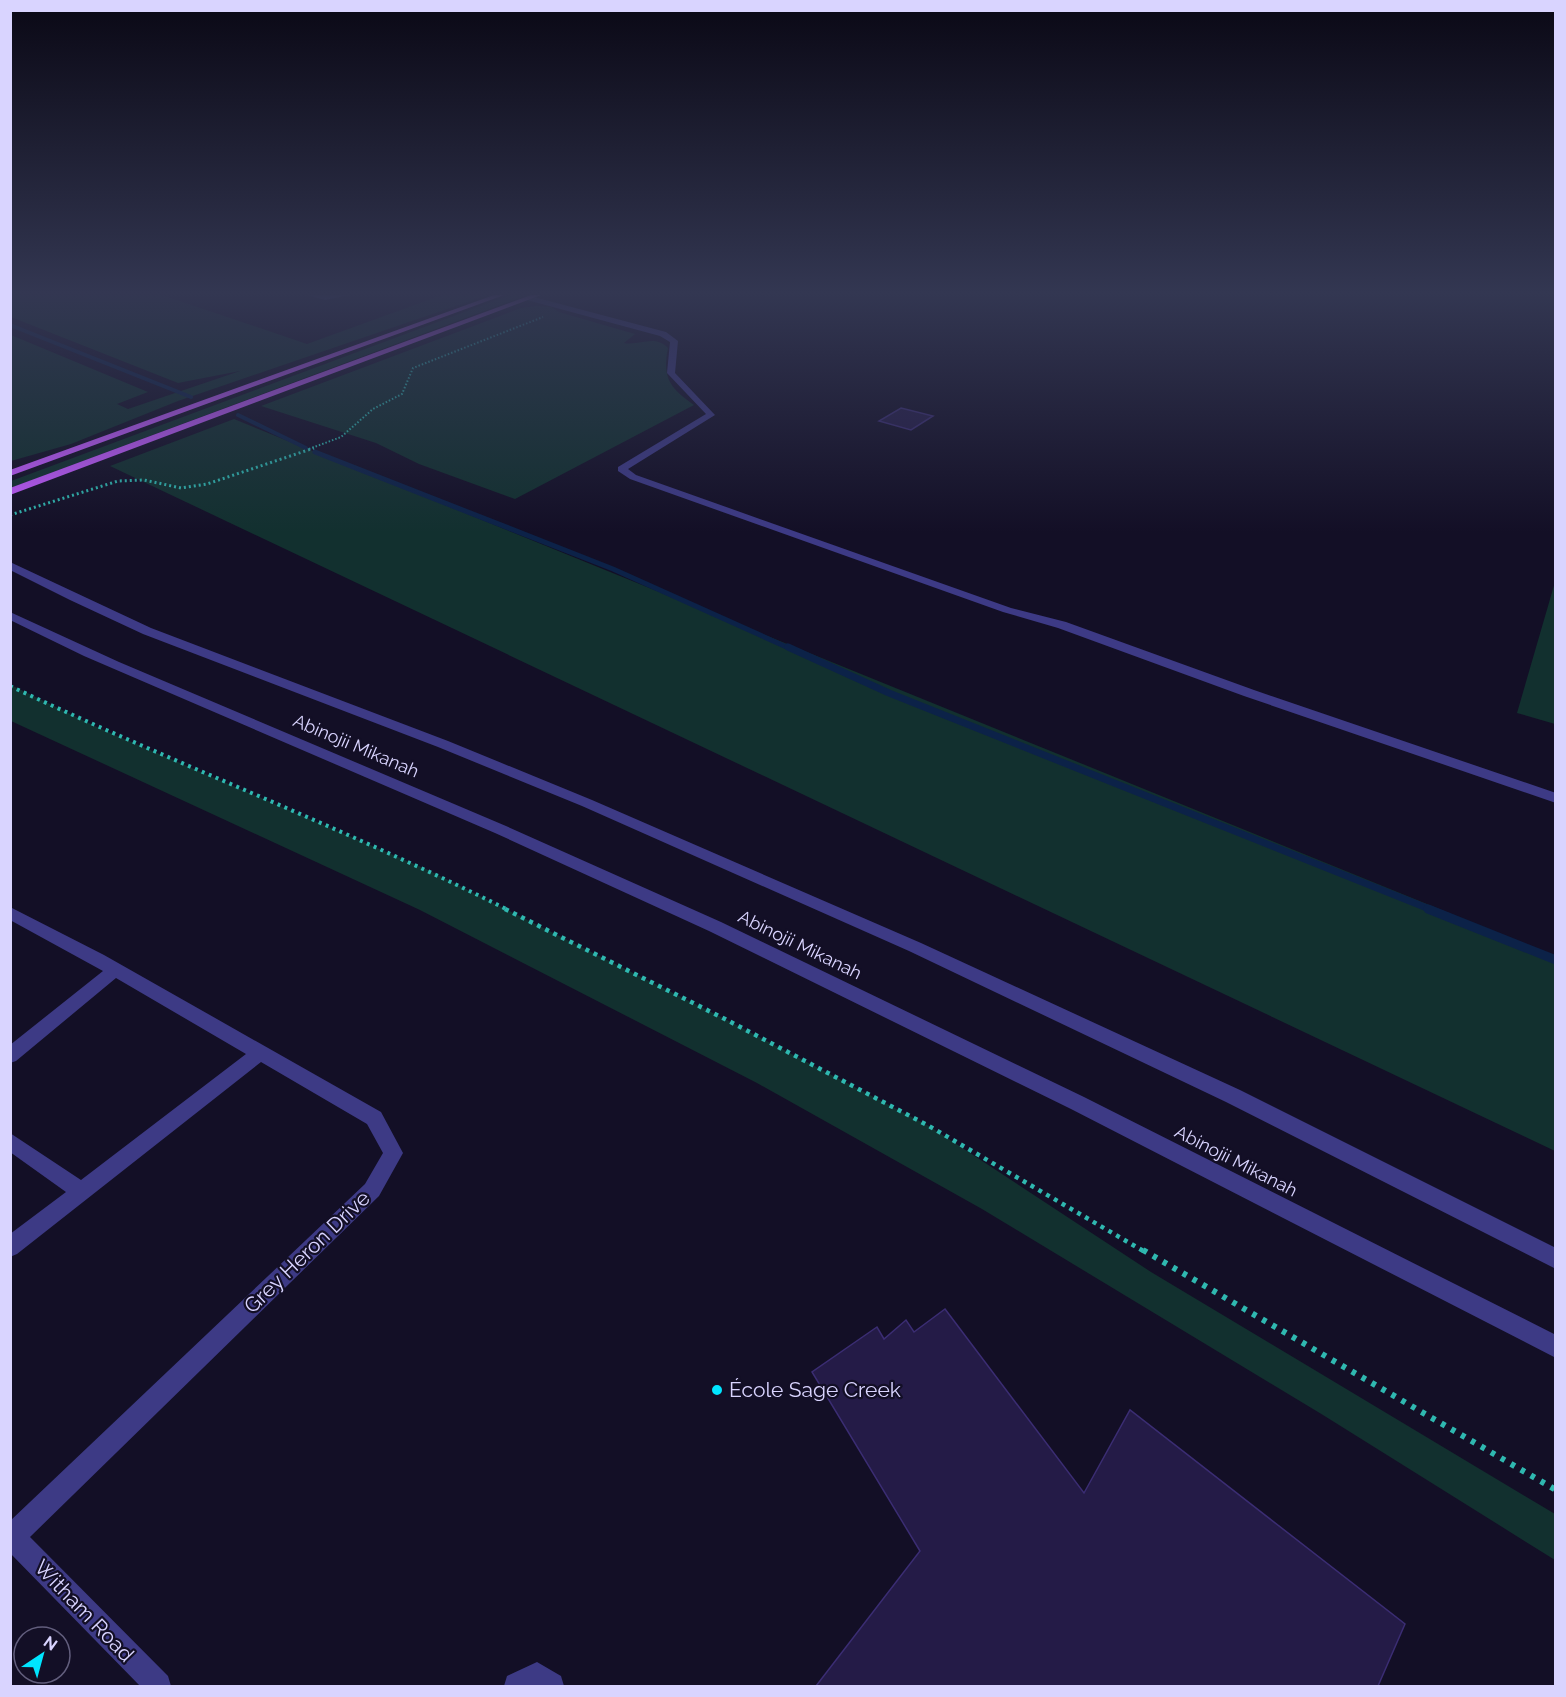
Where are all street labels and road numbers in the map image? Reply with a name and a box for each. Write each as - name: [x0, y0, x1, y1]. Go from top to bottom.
- street label: Abinojii Mikanah: [290, 710, 422, 782]
- street label: Abinojii Mikanah: [735, 906, 865, 984]
- street label: Abinojii Mikanah: [1171, 1121, 1301, 1200]
- street label: Grey Heron Drive: [239, 1185, 375, 1318]
- street label: Witham Road: [29, 1554, 139, 1667]

